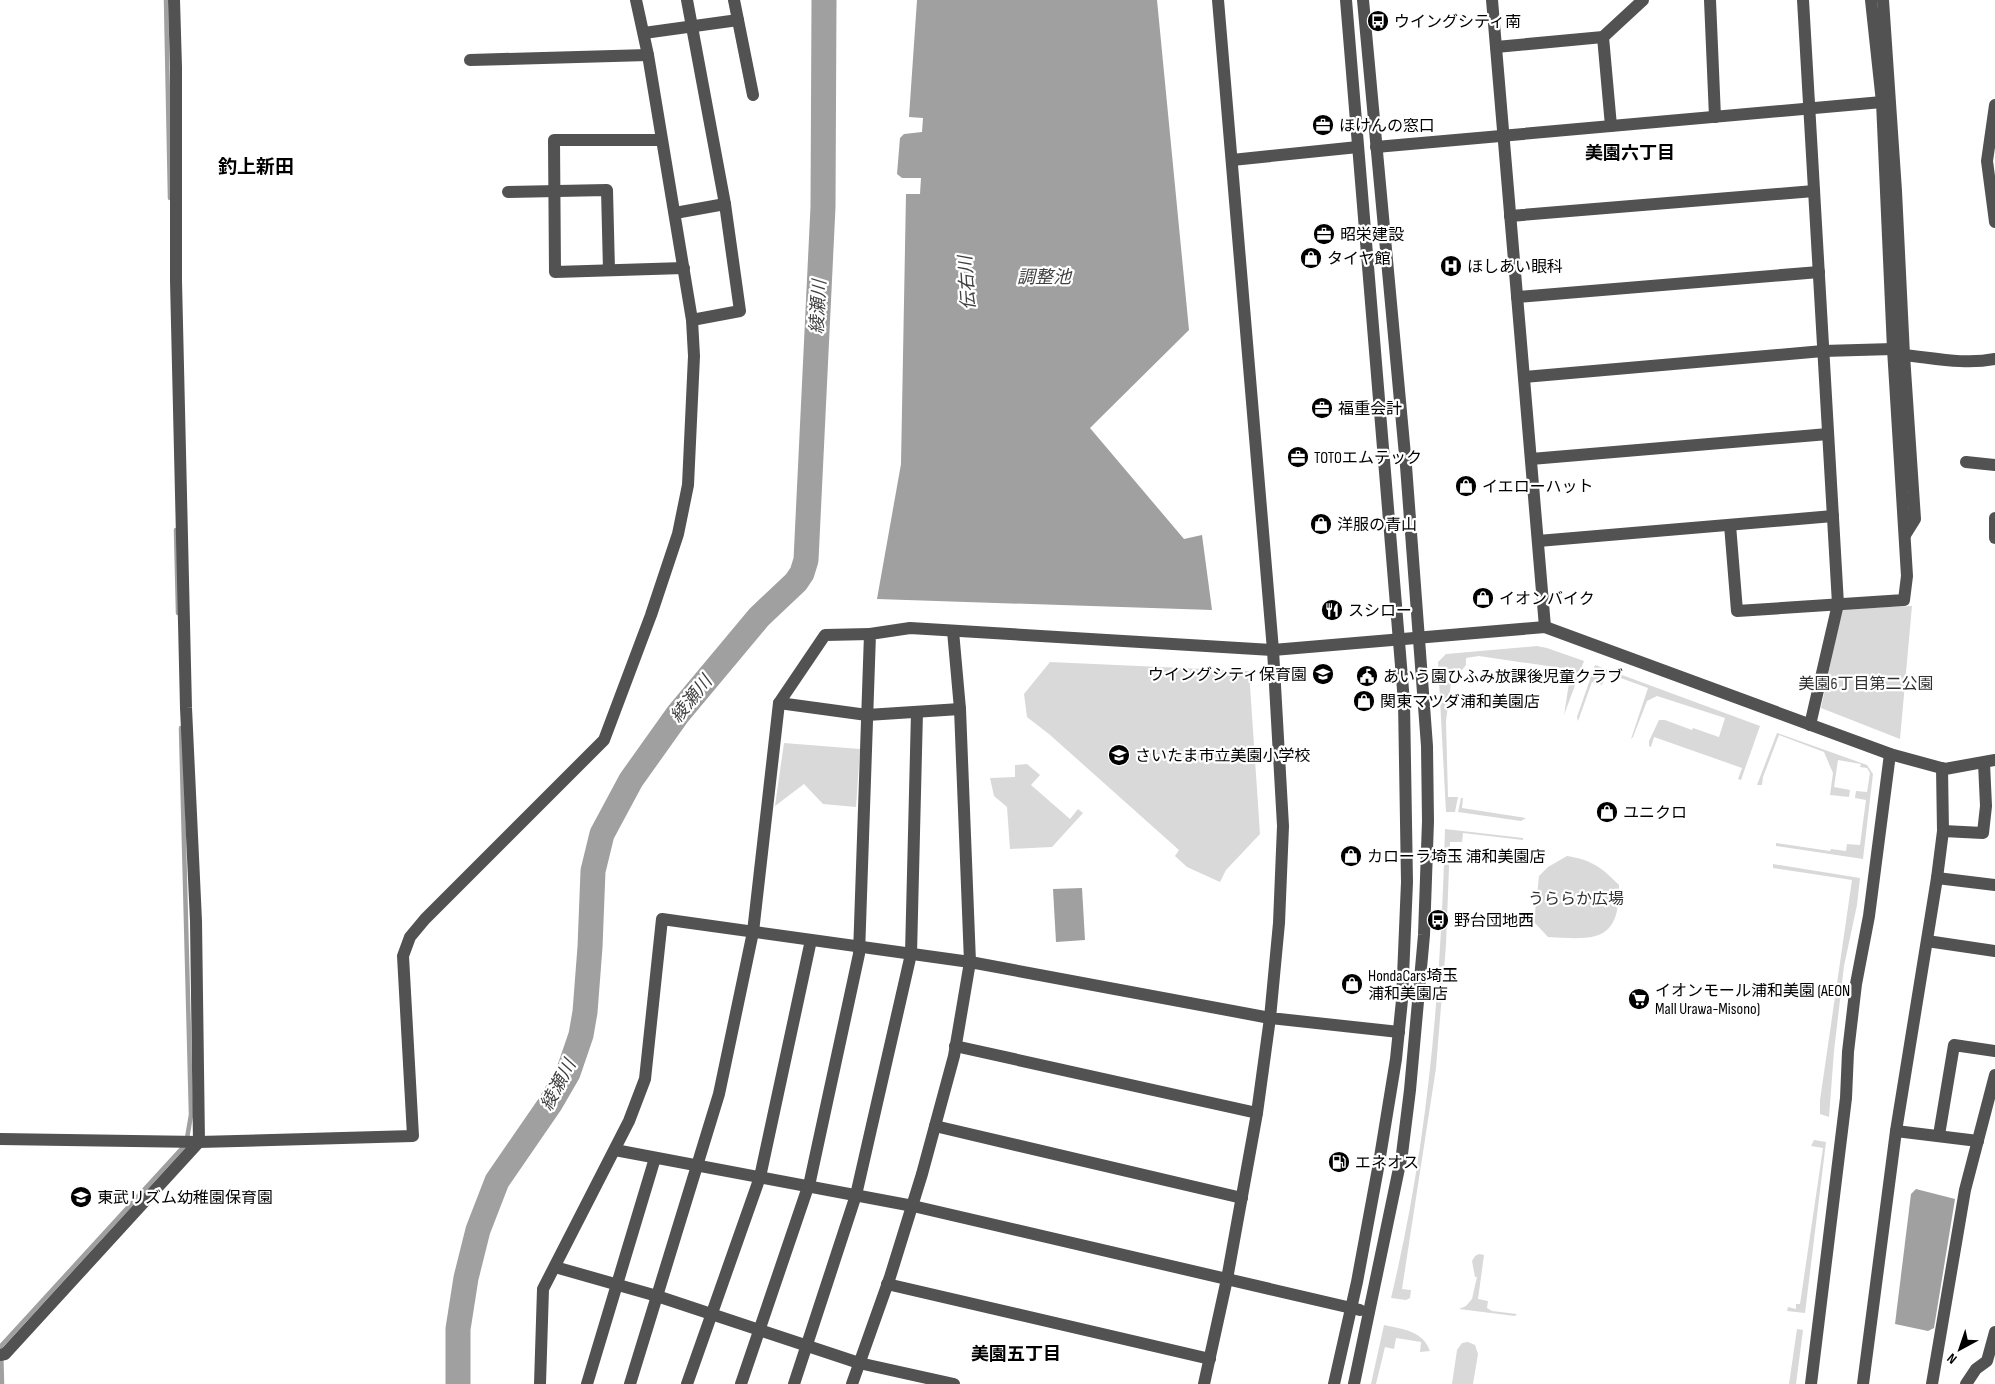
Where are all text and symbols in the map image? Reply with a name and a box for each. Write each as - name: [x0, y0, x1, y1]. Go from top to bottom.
- bus stop icon: ウイングシティ南: [1366, 9, 1390, 33]
- place label: ウイングシティ南: [1394, 13, 1521, 32]
- office icon: ほけんの窓口: [1311, 113, 1335, 137]
- place label: ほけんの窓口: [1339, 117, 1435, 136]
- district label: 美園六丁目: [1585, 143, 1675, 164]
- district label: 釣上新田: [218, 156, 294, 179]
- office icon: 昭栄建設: [1312, 222, 1336, 246]
- place label: 昭栄建設: [1340, 226, 1404, 245]
- shop icon: タイヤ館: [1299, 246, 1323, 270]
- place label: タイヤ館: [1327, 250, 1391, 269]
- water label: 伝右川: [955, 253, 980, 311]
- hospital icon: ほしあい眼科: [1439, 254, 1463, 278]
- place label: ほしあい眼科: [1467, 258, 1563, 277]
- water label: 調整池: [1017, 267, 1073, 288]
- water label: 綾瀬川: [807, 278, 831, 335]
- office icon: 福重会計: [1310, 396, 1334, 420]
- place label: 福重会計: [1338, 400, 1402, 419]
- office icon: TOTOエムテック: [1286, 445, 1310, 469]
- place label: TOTOエムテック: [1314, 449, 1422, 468]
- shop icon: イエローハット: [1454, 474, 1478, 498]
- place label: イエローハット: [1482, 478, 1594, 497]
- shop icon: 洋服の青山: [1309, 512, 1333, 536]
- place label: 洋服の青山: [1337, 516, 1417, 535]
- shop icon: イオンバイク: [1471, 586, 1495, 610]
- place label: イオンバイク: [1499, 590, 1595, 609]
- restaurant icon: スシロー: [1320, 598, 1344, 622]
- place label: スシロー: [1348, 602, 1412, 621]
- school or university icon: ウイングシティ保育園: [1311, 662, 1335, 686]
- public building icon: あいう園ひふみ放課後児童クラブ: [1355, 664, 1379, 688]
- place label: ウイングシティ保育園: [1148, 666, 1307, 685]
- place label: あいう園ひふみ放課後児童クラブ: [1383, 668, 1623, 687]
- water label: 綾瀬川: [666, 670, 718, 727]
- park label: 美園6丁目第二公園: [1798, 675, 1934, 694]
- shop icon: 関東マツダ浦和美園店: [1352, 689, 1376, 713]
- place label: 関東マツダ浦和美園店: [1380, 693, 1540, 712]
- school or university icon: さいたま市立美園小学校: [1107, 743, 1131, 767]
- place label: さいたま市立美園小学校: [1135, 747, 1311, 766]
- shop icon: ユニクロ: [1595, 800, 1619, 824]
- place label: ユニクロ: [1623, 804, 1687, 823]
- shop icon: カローラ埼玉 浦和美園店: [1339, 844, 1363, 868]
- place label: カローラ埼玉 浦和美園店: [1367, 848, 1546, 867]
- park label: うららか広場: [1528, 890, 1624, 909]
- bus stop icon: 野台団地西: [1426, 908, 1450, 932]
- place label: 野台団地西: [1454, 912, 1534, 931]
- place label: HondaCars埼玉 浦和美園店: [1368, 967, 1458, 1004]
- shop icon: HondaCars埼玉 浦和美園店: [1340, 972, 1364, 996]
- place label: イオンモール浦和美園 (AEON Mall Urawa-Misono): [1655, 982, 1850, 1019]
- supermarket icon: イオンモール浦和美園 (AEON Mall Urawa-Misono): [1627, 987, 1651, 1011]
- water label: 綾瀬川: [536, 1055, 581, 1114]
- fuel station icon: エネオス: [1327, 1150, 1351, 1174]
- place label: エネオス: [1355, 1154, 1419, 1173]
- school or university icon: 東武リズム幼稚園保育園: [69, 1185, 93, 1209]
- place label: 東武リズム幼稚園保育園: [97, 1189, 273, 1208]
- north arrow: [1935, 1324, 1985, 1374]
- district label: 美園五丁目: [971, 1344, 1061, 1365]
- text: N: [1944, 1350, 1960, 1367]

